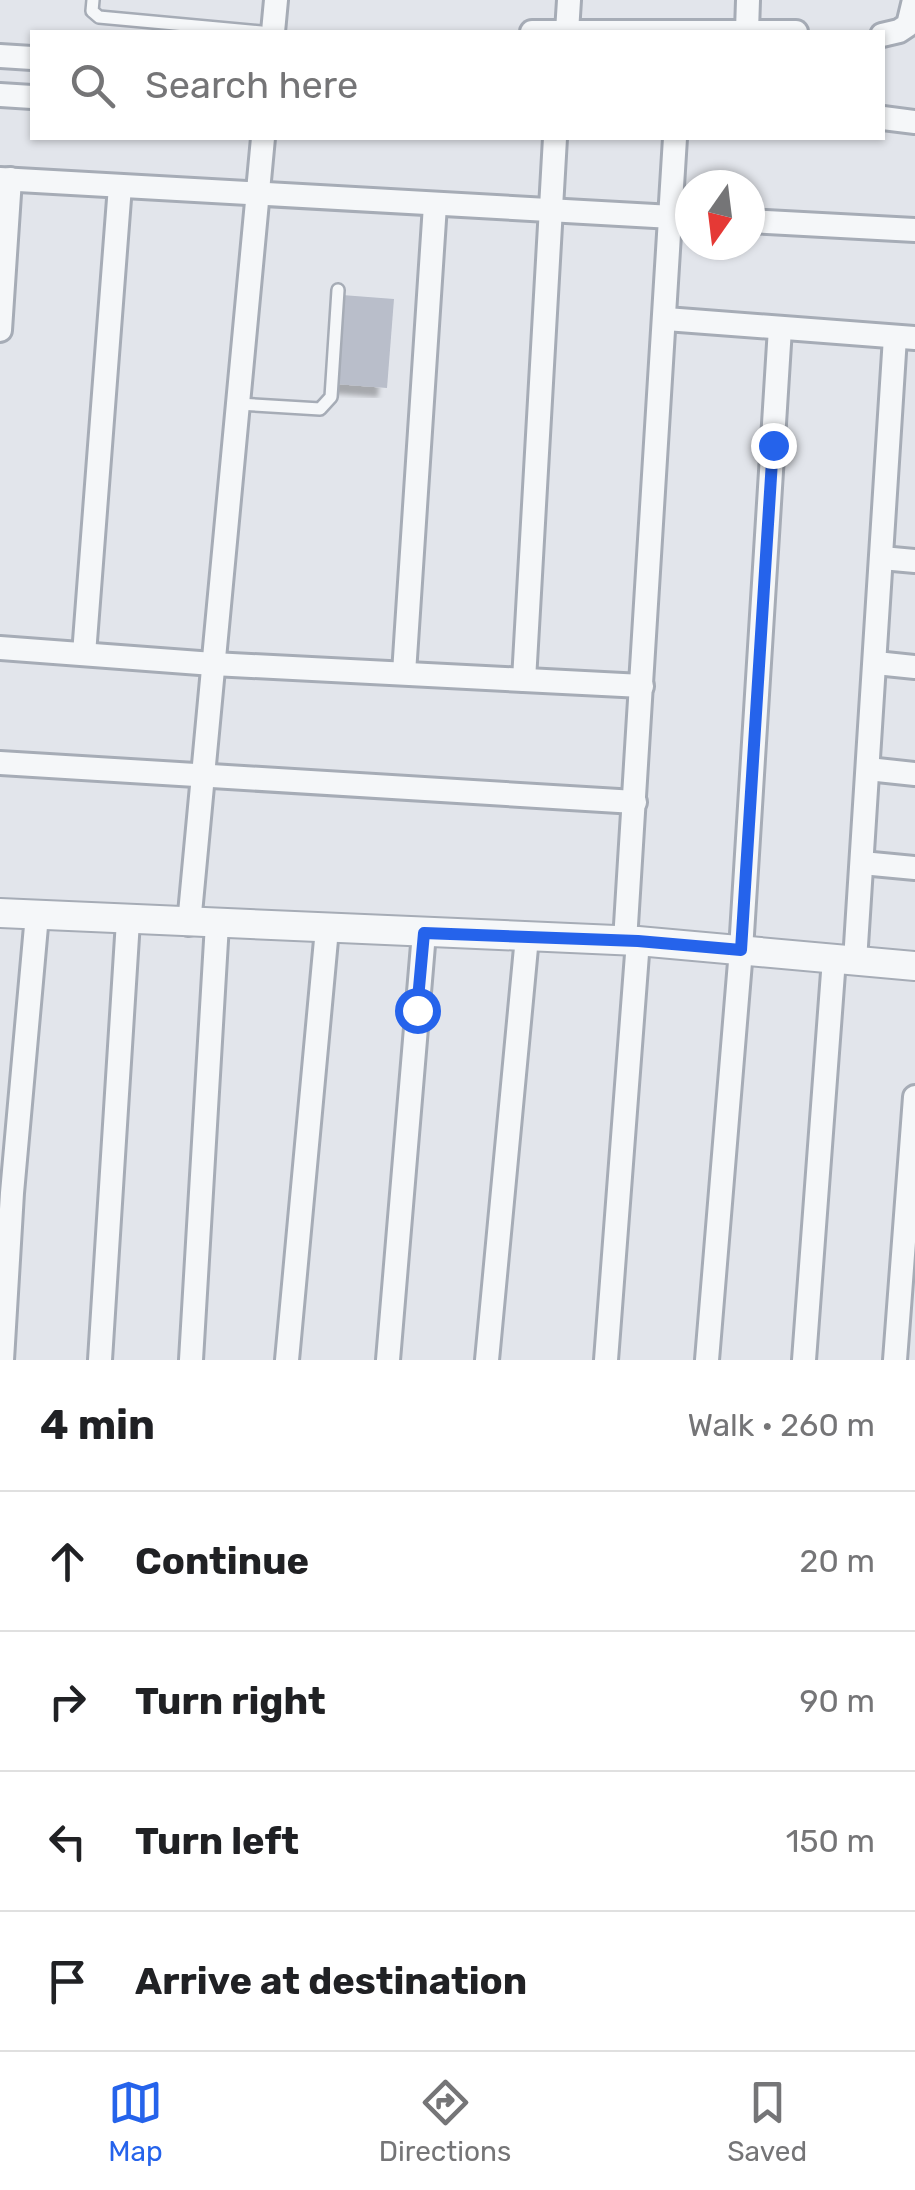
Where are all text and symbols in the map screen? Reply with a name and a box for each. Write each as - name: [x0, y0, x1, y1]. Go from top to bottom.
- search box: [30, 30, 885, 140]
- icon: search: [65, 58, 120, 113]
- text: Search here: [145, 62, 358, 108]
- north arrow: [675, 170, 765, 260]
- route end: [751, 423, 797, 469]
- route start: [395, 988, 441, 1034]
- text: 4 min: [40, 1400, 155, 1450]
- text: Walk · 260 m: [688, 1406, 875, 1444]
- icon: ahead: [40, 1534, 95, 1589]
- text: Continue: [135, 1538, 309, 1584]
- text: 20 m: [800, 1542, 875, 1580]
- icon: right: [40, 1674, 95, 1729]
- text: Turn right: [135, 1678, 326, 1724]
- text: 90 m: [799, 1682, 875, 1720]
- icon: left: [40, 1814, 95, 1869]
- text: Turn left: [135, 1818, 299, 1864]
- text: 150 m: [786, 1822, 875, 1860]
- icon: arrive: [40, 1954, 95, 2009]
- text: Arrive at destination: [135, 1958, 527, 2004]
- tab: Map: [108, 2075, 163, 2168]
- tab: Directions: [379, 2075, 511, 2168]
- tab: Saved: [727, 2075, 807, 2168]

